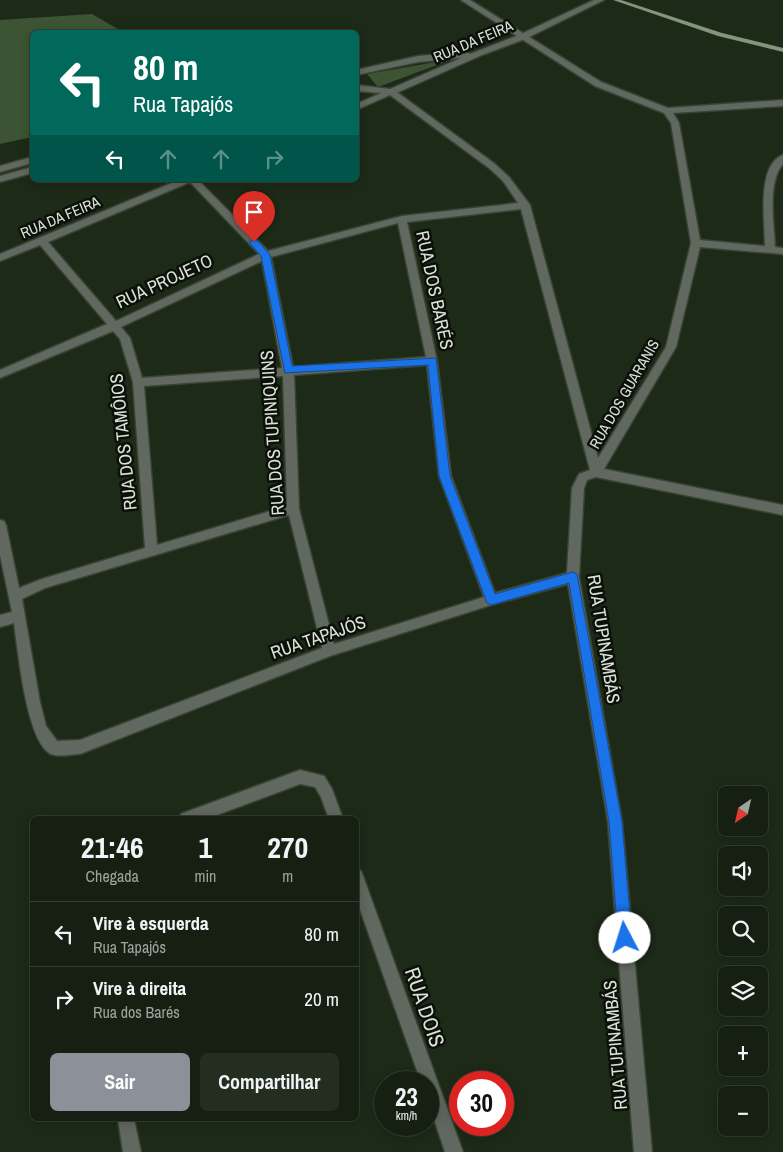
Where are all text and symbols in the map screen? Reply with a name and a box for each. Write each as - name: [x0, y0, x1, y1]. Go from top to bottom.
- street label: RUA DA FEIRA: [430, 14, 517, 67]
- text: 80 m: [133, 44, 198, 91]
- icon: left: [50, 50, 115, 115]
- text: Rua Tapajós: [133, 89, 233, 119]
- icon: left: [101, 145, 129, 173]
- icon: ahead: [154, 145, 182, 173]
- icon: ahead: [207, 145, 235, 173]
- icon: right: [260, 145, 288, 173]
- street label: RUA DA FEIRA: [17, 190, 104, 243]
- pin: [233, 191, 275, 242]
- icon: arrive: [240, 198, 268, 226]
- street label: RUA DOS BARÉS: [410, 228, 460, 352]
- street label: RUA PROJETO: [112, 248, 216, 314]
- street label: RUA DOS GUARANIS: [584, 335, 664, 453]
- street label: RUA DOS TUPINIQUINS: [254, 349, 290, 516]
- street label: RUA DOS TAMÔIOS: [103, 372, 143, 512]
- street label: RUA TUPINAMBÁS: [581, 573, 627, 705]
- street label: RUA TAPAJÓS: [267, 609, 369, 665]
- north arrow: [718, 786, 768, 836]
- map controls: [718, 786, 768, 1136]
- text: 21:46: [81, 827, 144, 867]
- text: 1: [199, 827, 212, 867]
- text: 270: [267, 827, 308, 867]
- button: sound: [718, 846, 768, 896]
- text: Chegada: [86, 865, 139, 887]
- text: min: [194, 865, 216, 887]
- text: m: [282, 865, 293, 887]
- button: search: [718, 906, 768, 956]
- text: Vire à esquerda: [93, 910, 209, 936]
- position arrow: [598, 911, 650, 963]
- icon: left: [50, 920, 78, 948]
- text: 80 m: [304, 921, 339, 947]
- text: Rua Tapajós: [93, 936, 166, 958]
- street label: RUA DOIS: [398, 963, 452, 1051]
- button: layers: [718, 966, 768, 1016]
- text: Vire à direita: [93, 975, 186, 1001]
- street label: RUA TUPINAMBÁS: [597, 979, 633, 1111]
- icon: right: [50, 985, 78, 1013]
- text: 20 m: [304, 986, 339, 1012]
- text: Rua dos Barés: [93, 1001, 180, 1023]
- button: +: [718, 1026, 768, 1076]
- button: Sair: [50, 1053, 190, 1111]
- button: Compartilhar: [200, 1053, 339, 1111]
- speed limit sign: 30: [449, 1071, 514, 1136]
- text: 23: [395, 1080, 418, 1114]
- button: −: [718, 1086, 768, 1136]
- text: km/h: [396, 1108, 417, 1124]

